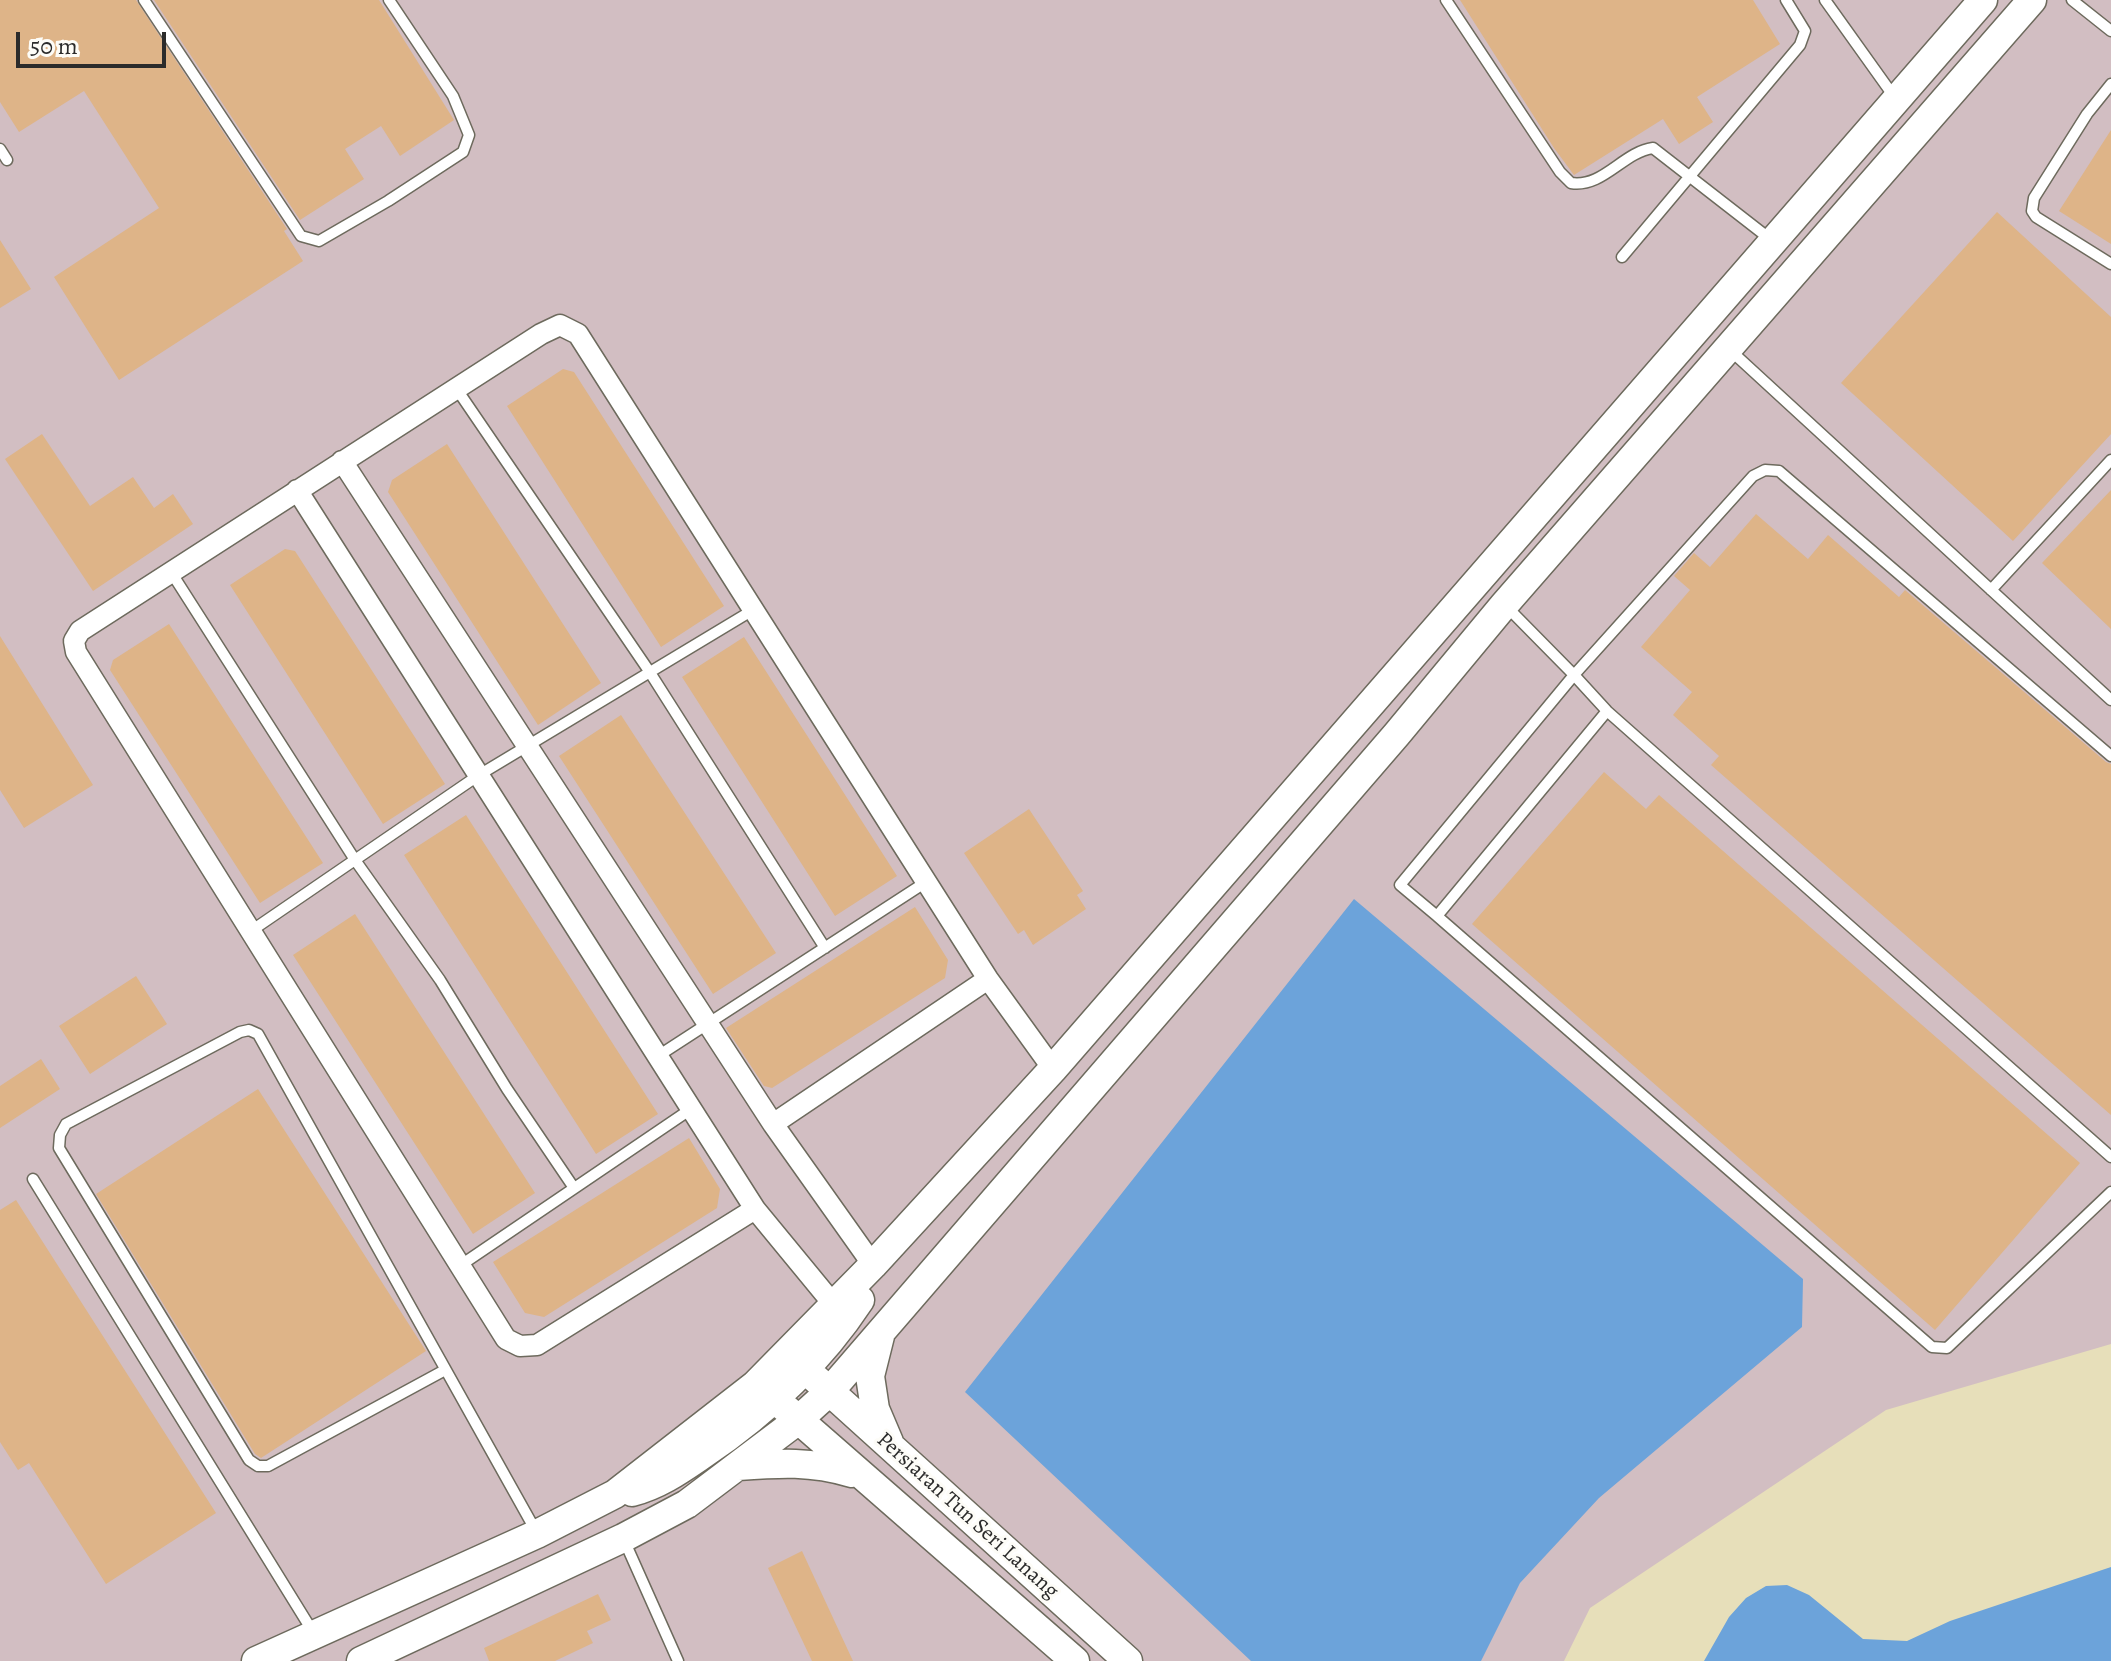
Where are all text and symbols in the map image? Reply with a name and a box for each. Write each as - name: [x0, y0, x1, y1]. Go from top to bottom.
- scale bar: [20, 16, 170, 66]
- text: 50 m: [30, 30, 78, 62]
- street label: Persiaran Tun Seri Lanang: [870, 1427, 1064, 1605]

